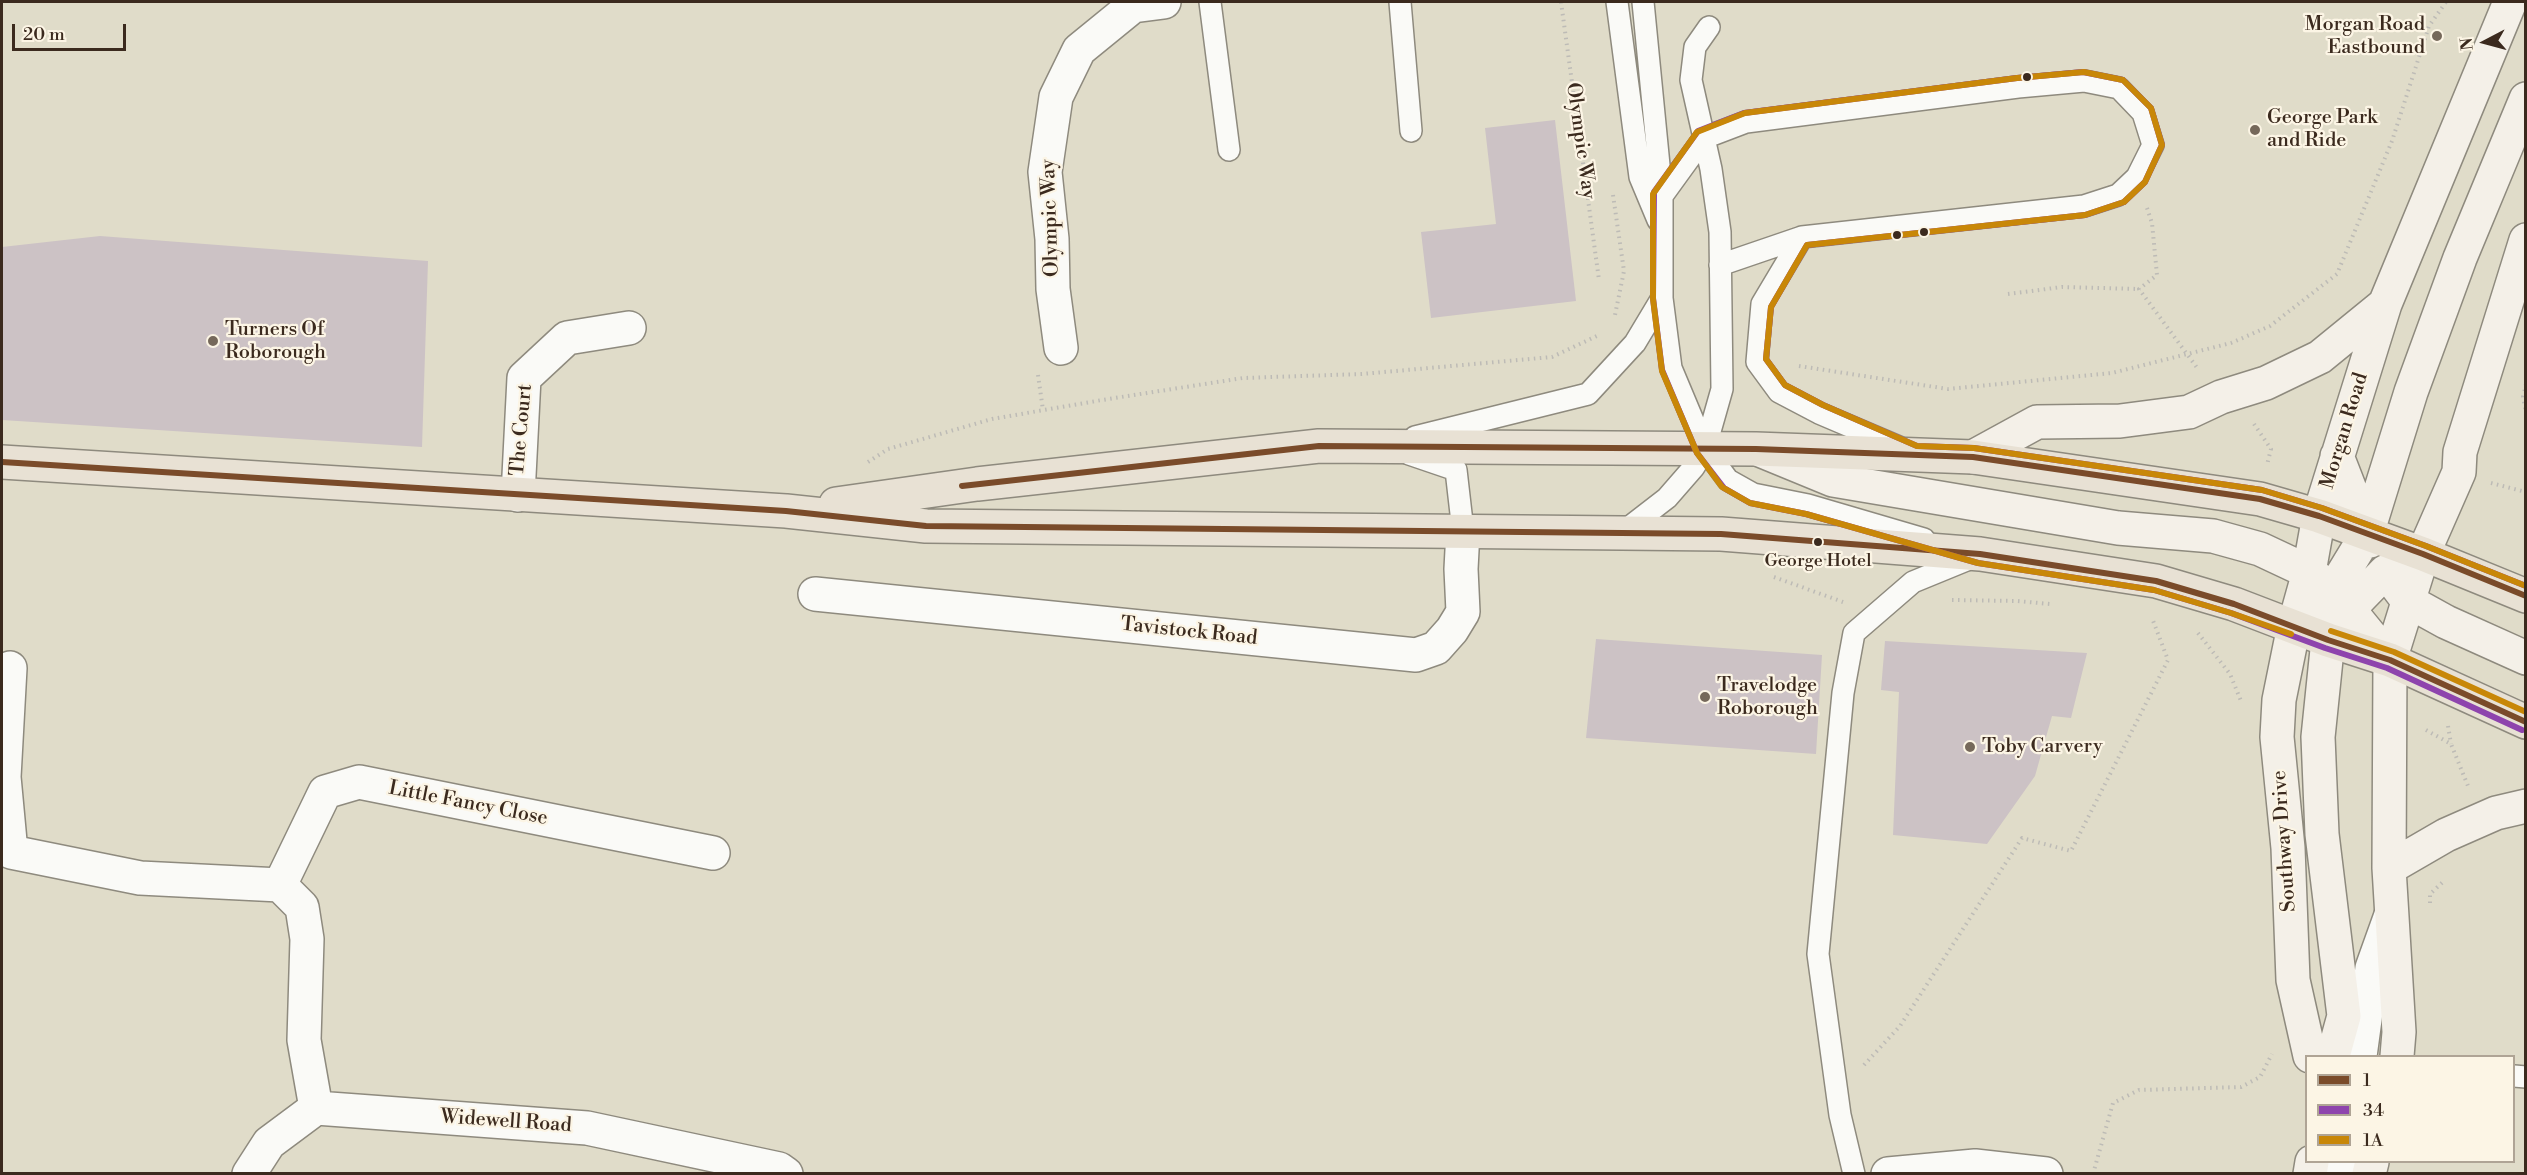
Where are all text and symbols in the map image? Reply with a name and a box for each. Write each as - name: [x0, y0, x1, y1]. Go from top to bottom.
- scale bar: [15, 12, 129, 50]
- north arrow: [2455, 12, 2515, 72]
- place label: Morgan Road Eastbound: [2305, 13, 2425, 60]
- text: 20 m: [23, 23, 65, 46]
- marker: Morgan Road Eastbound: [2430, 29, 2444, 43]
- text: N: [2456, 37, 2478, 51]
- unlabelled marker: [2021, 71, 2033, 83]
- street label: Olympic Way: [1560, 81, 1600, 201]
- place label: George Park and Ride: [2267, 106, 2377, 153]
- marker: George Park and Ride: [2248, 123, 2262, 137]
- street label: Olympic Way: [1037, 159, 1065, 277]
- unlabelled marker: [1918, 226, 1930, 238]
- unlabelled marker: [1891, 229, 1903, 241]
- place label: Turners Of Roborough: [225, 318, 326, 365]
- marker: Turners Of Roborough: [206, 334, 220, 348]
- street label: Morgan Road: [2316, 370, 2374, 492]
- street label: The Court: [506, 383, 538, 477]
- marker: George Hotel: [1812, 536, 1824, 548]
- place label: George Hotel: [1764, 551, 1872, 573]
- street label: Tavistock Road: [1119, 613, 1259, 651]
- place label: Travelodge Roborough: [1717, 674, 1818, 721]
- marker: Travelodge Roborough: [1698, 690, 1712, 704]
- place label: Toby Carvery: [1982, 735, 2103, 759]
- marker: Toby Carvery: [1963, 740, 1977, 754]
- street label: Southway Drive: [2268, 769, 2302, 913]
- street label: Little Fancy Close: [386, 777, 550, 831]
- legend: [2305, 1055, 2515, 1163]
- text: 1: [2363, 1069, 2371, 1092]
- text: 34: [2363, 1099, 2384, 1122]
- street label: Widewell Road: [440, 1105, 572, 1139]
- text: 1A: [2363, 1129, 2383, 1152]

